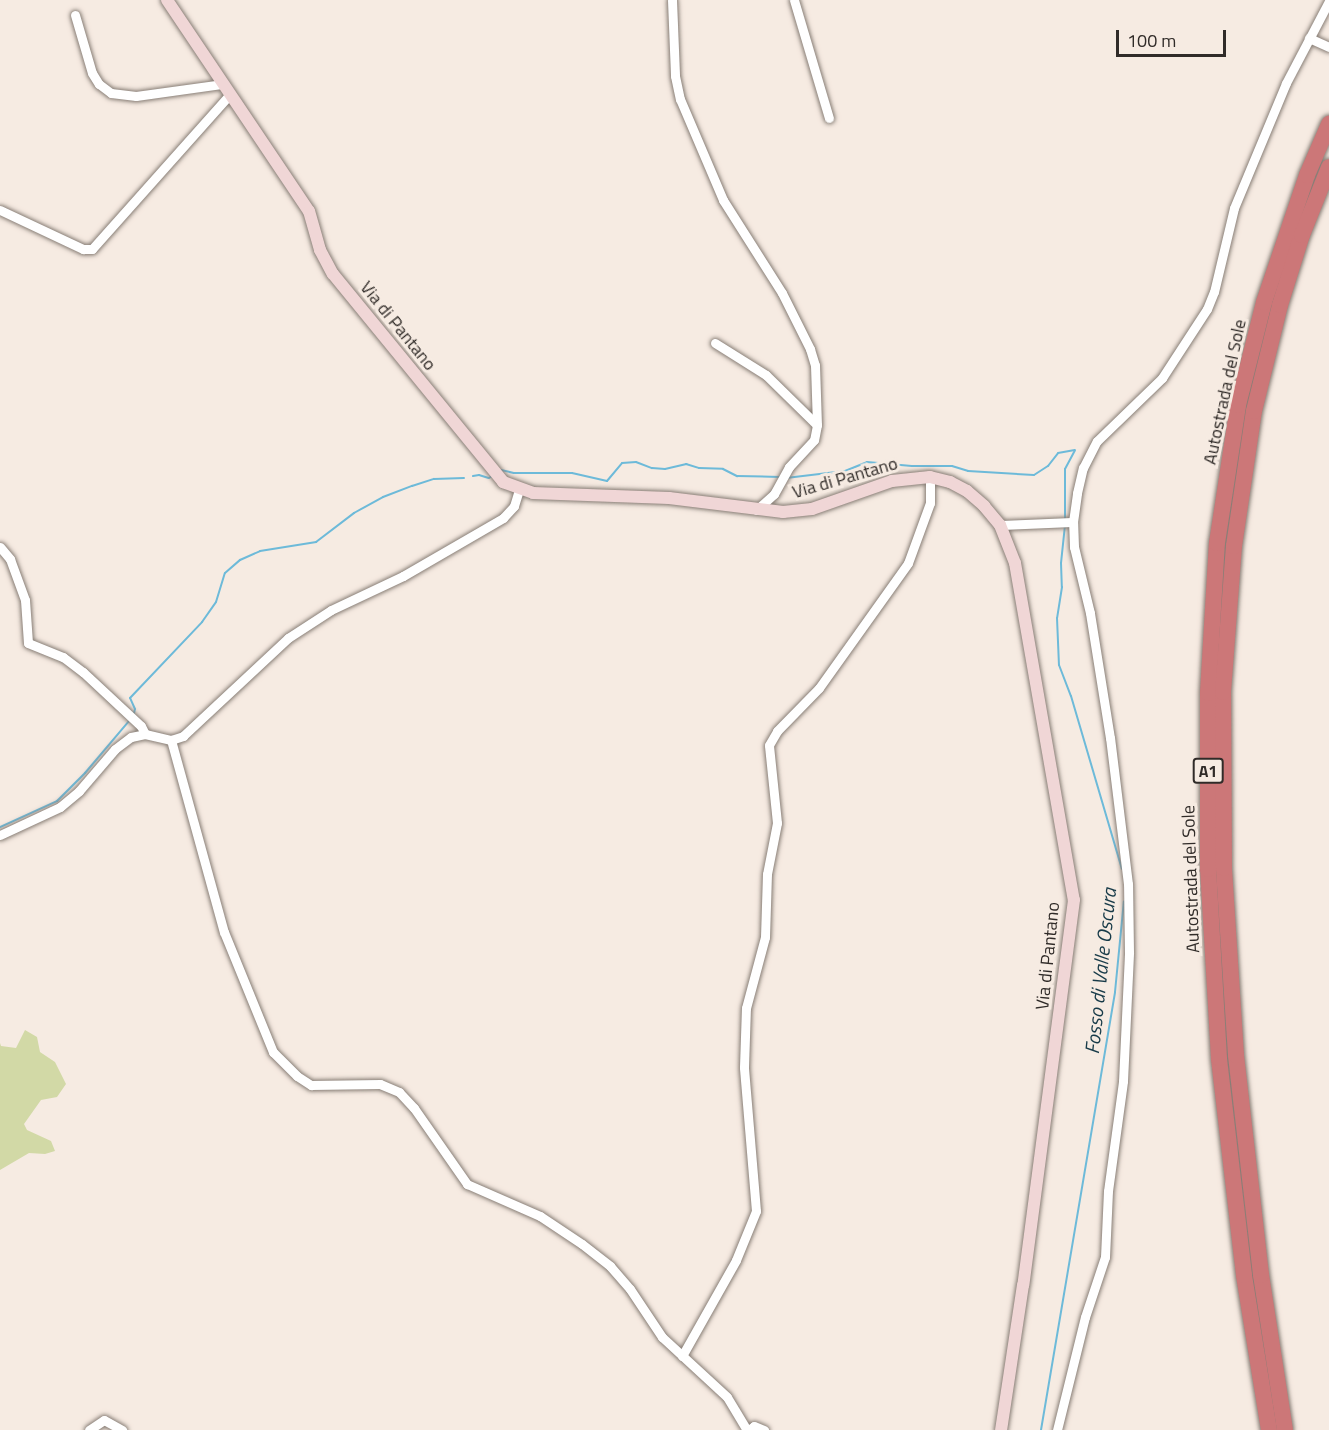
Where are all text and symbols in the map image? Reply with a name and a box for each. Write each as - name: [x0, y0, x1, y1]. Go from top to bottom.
- scale bar: [1119, 18, 1228, 56]
- text: 100 m: [1127, 27, 1176, 54]
- street label: Via di Pantano: [355, 277, 441, 375]
- street label: Autostrada del Sole: [1199, 317, 1251, 467]
- street label: Via di Pantano: [790, 453, 900, 503]
- road number: A1: [1192, 758, 1224, 784]
- street label: Autostrada del Sole: [1178, 805, 1204, 953]
- water label: Fosso di Valle Oscura: [1079, 887, 1121, 1055]
- street label: Via di Pantano: [1032, 901, 1064, 1011]

